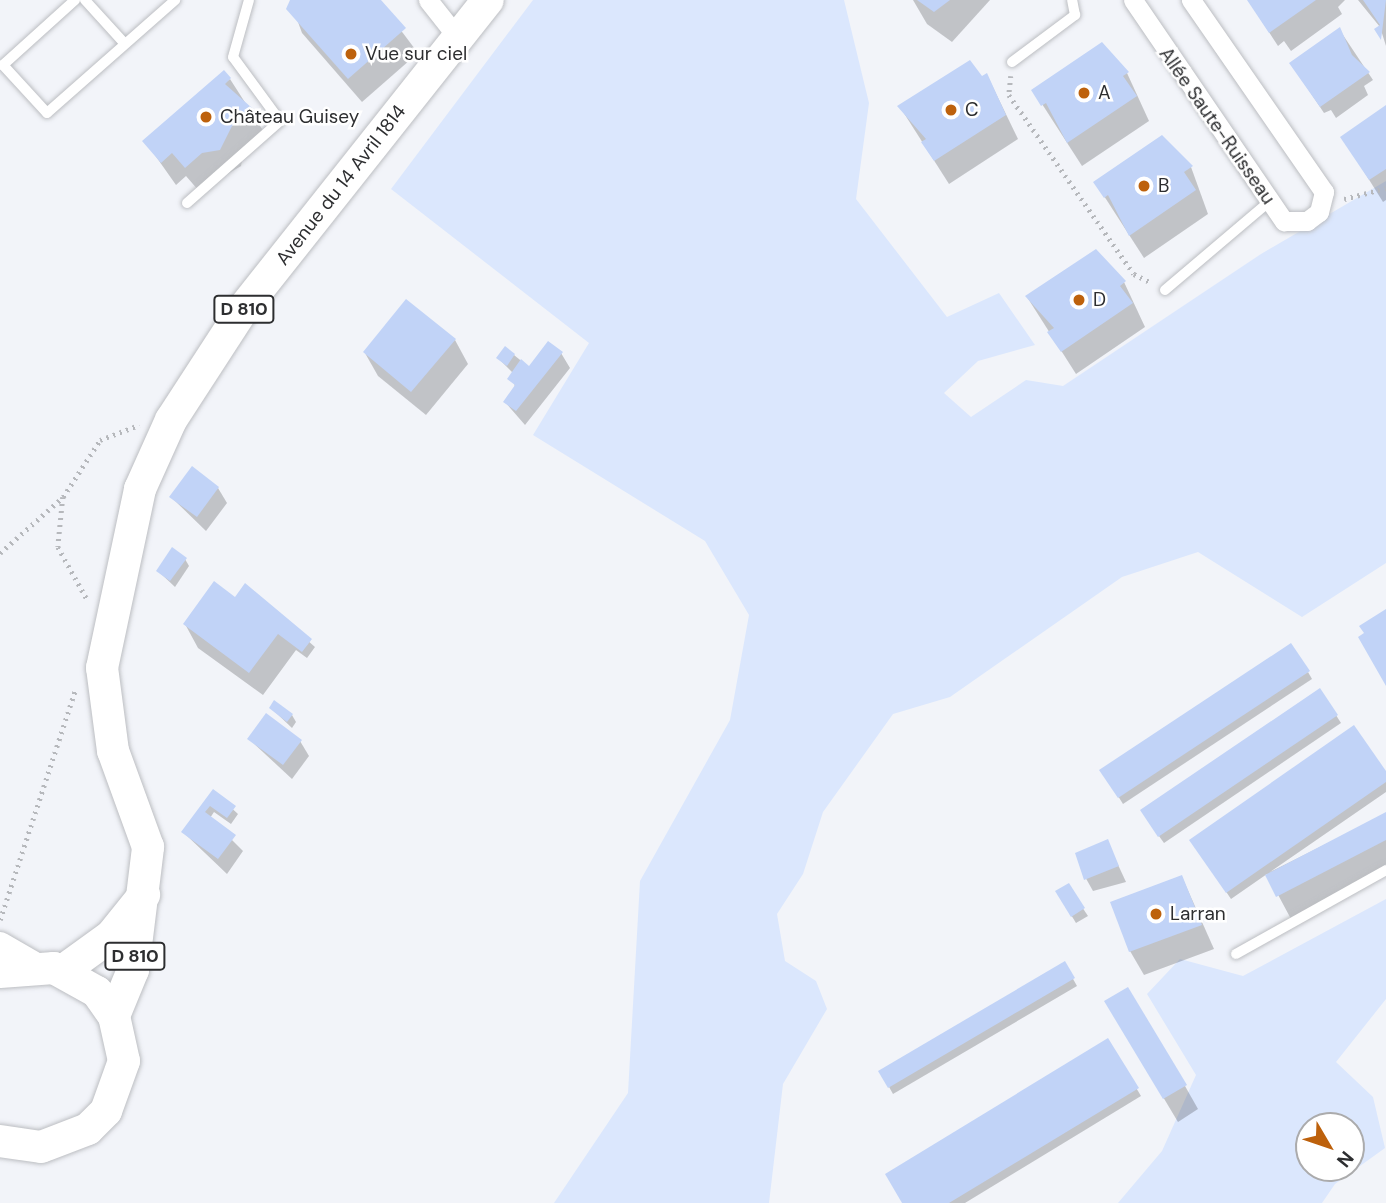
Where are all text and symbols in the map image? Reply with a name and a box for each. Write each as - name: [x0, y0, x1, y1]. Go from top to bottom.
- place label: Vue sur ciel: [365, 43, 467, 65]
- street label: Allée Saute-Ruisseau: [1154, 43, 1280, 209]
- marker: Vue sur ciel: [343, 46, 359, 62]
- place label: A: [1098, 82, 1111, 104]
- marker: A: [1076, 85, 1092, 101]
- place label: C: [965, 99, 979, 121]
- street label: Avenue du 14 Avril 1814: [271, 100, 411, 270]
- marker: C: [943, 102, 959, 118]
- place label: Château Guisey: [220, 106, 359, 128]
- marker: Château Guisey: [198, 109, 214, 125]
- place label: B: [1158, 175, 1169, 197]
- marker: B: [1136, 178, 1152, 194]
- place label: D: [1093, 289, 1106, 311]
- marker: D: [1071, 292, 1087, 308]
- road number: D 810: [212, 295, 276, 324]
- place label: Larran: [1170, 903, 1226, 925]
- marker: Larran: [1148, 906, 1164, 922]
- road number: D 810: [104, 942, 166, 971]
- north arrow: [1295, 1112, 1365, 1182]
- text: N: [1331, 1146, 1359, 1173]

